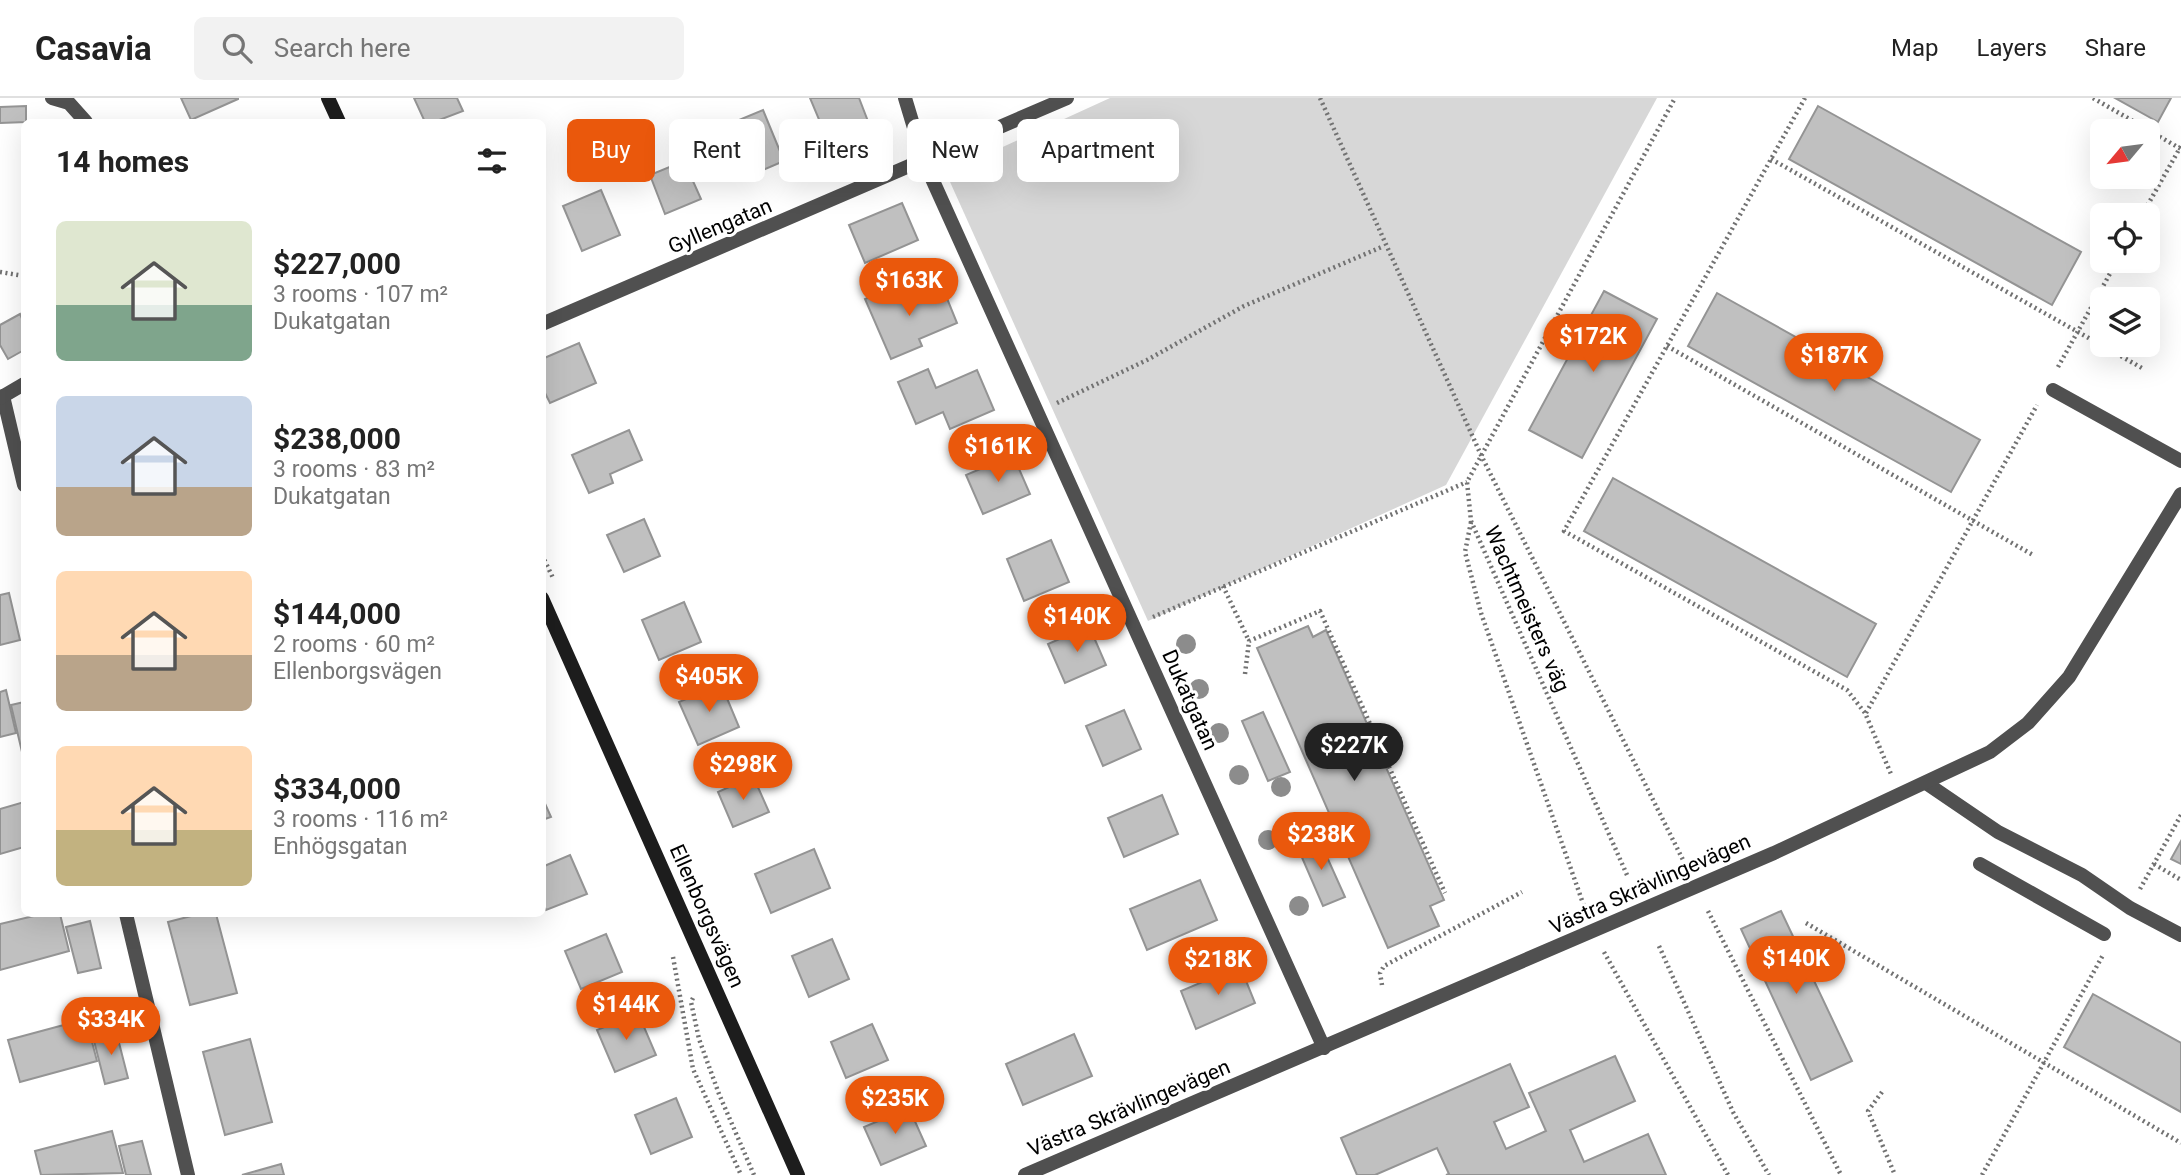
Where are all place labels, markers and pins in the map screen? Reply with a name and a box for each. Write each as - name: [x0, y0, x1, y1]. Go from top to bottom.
- pin: $163K: [860, 258, 958, 318]
- pin: $172K: [1544, 314, 1642, 374]
- pin: $187K: [1785, 334, 1883, 393]
- pin: $161K: [949, 424, 1047, 484]
- pin: $140K: [1028, 594, 1126, 654]
- pin: $405K: [660, 654, 758, 714]
- pin: $227K: [1305, 724, 1403, 783]
- pin: $298K: [694, 742, 792, 802]
- pin: $238K: [1272, 812, 1370, 872]
- pin: $140K: [1747, 936, 1845, 996]
- pin: $218K: [1169, 937, 1267, 997]
- pin: $144K: [577, 982, 675, 1042]
- pin: $334K: [62, 998, 160, 1057]
- pin: $235K: [846, 1076, 944, 1136]

